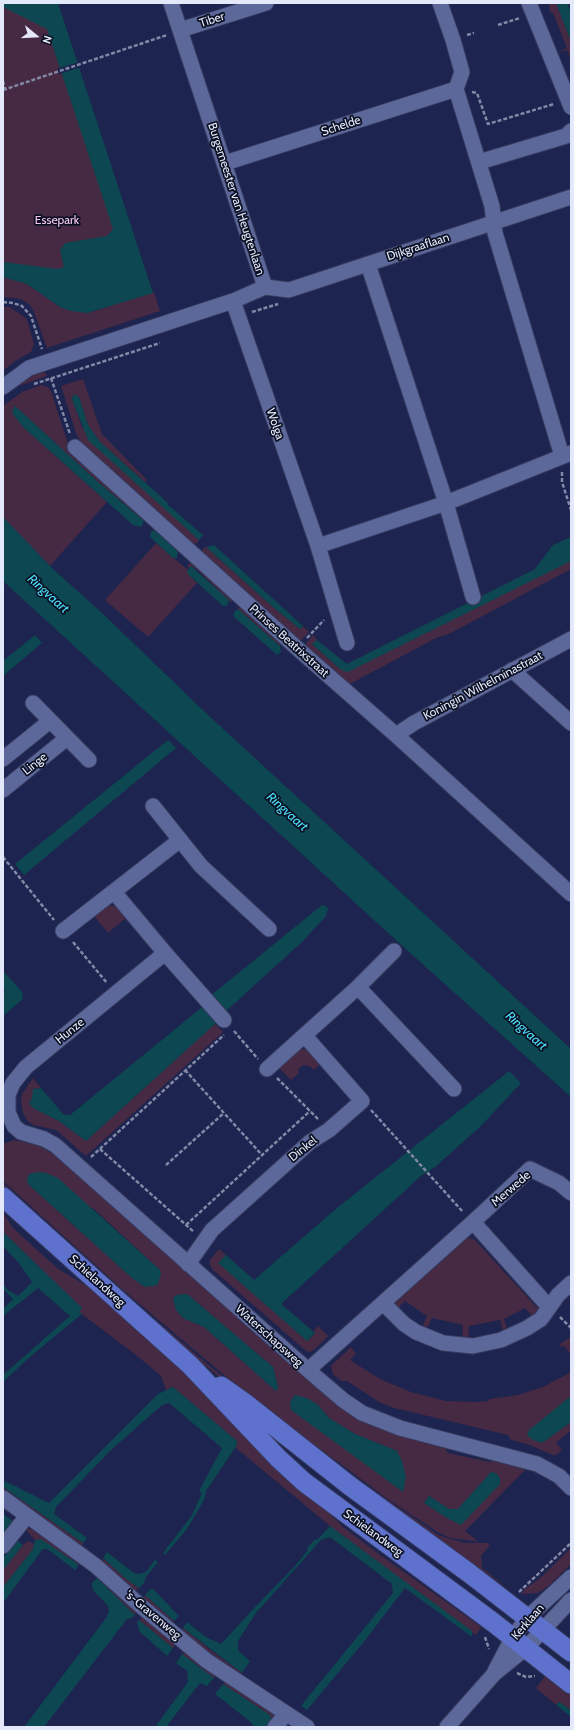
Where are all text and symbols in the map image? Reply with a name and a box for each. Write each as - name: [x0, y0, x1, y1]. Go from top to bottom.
- street label: Tiber: [198, 9, 226, 31]
- north arrow: [16, 16, 56, 56]
- text: N: [40, 34, 55, 46]
- street label: Schelde: [319, 113, 363, 139]
- street label: Burgemeester van Heugtenlaan: [205, 121, 267, 277]
- park label: Essepark: [35, 213, 79, 227]
- street label: Dijkgraaflaan: [385, 230, 451, 264]
- street label: Wolga: [263, 407, 287, 441]
- water label: Ringvaart: [24, 571, 72, 617]
- street label: Prinses Beatrixstraat: [246, 602, 332, 680]
- street label: Koningin Wilhelminastraat: [421, 648, 545, 724]
- street label: Linge: [20, 750, 50, 778]
- water label: Ringvaart: [263, 789, 311, 835]
- water label: Ringvaart: [502, 1008, 550, 1054]
- street label: Hunze: [53, 1015, 87, 1047]
- street label: Dinkel: [286, 1133, 320, 1165]
- street label: Merwede: [488, 1168, 534, 1210]
- street label: Schielandweg: [66, 1252, 128, 1310]
- street label: Waterschapsweg: [232, 1302, 306, 1370]
- street label: Schielandweg: [340, 1506, 406, 1560]
- street label: 's-Gravenweg: [122, 1587, 184, 1643]
- street label: Kerklaan: [509, 1601, 547, 1643]

